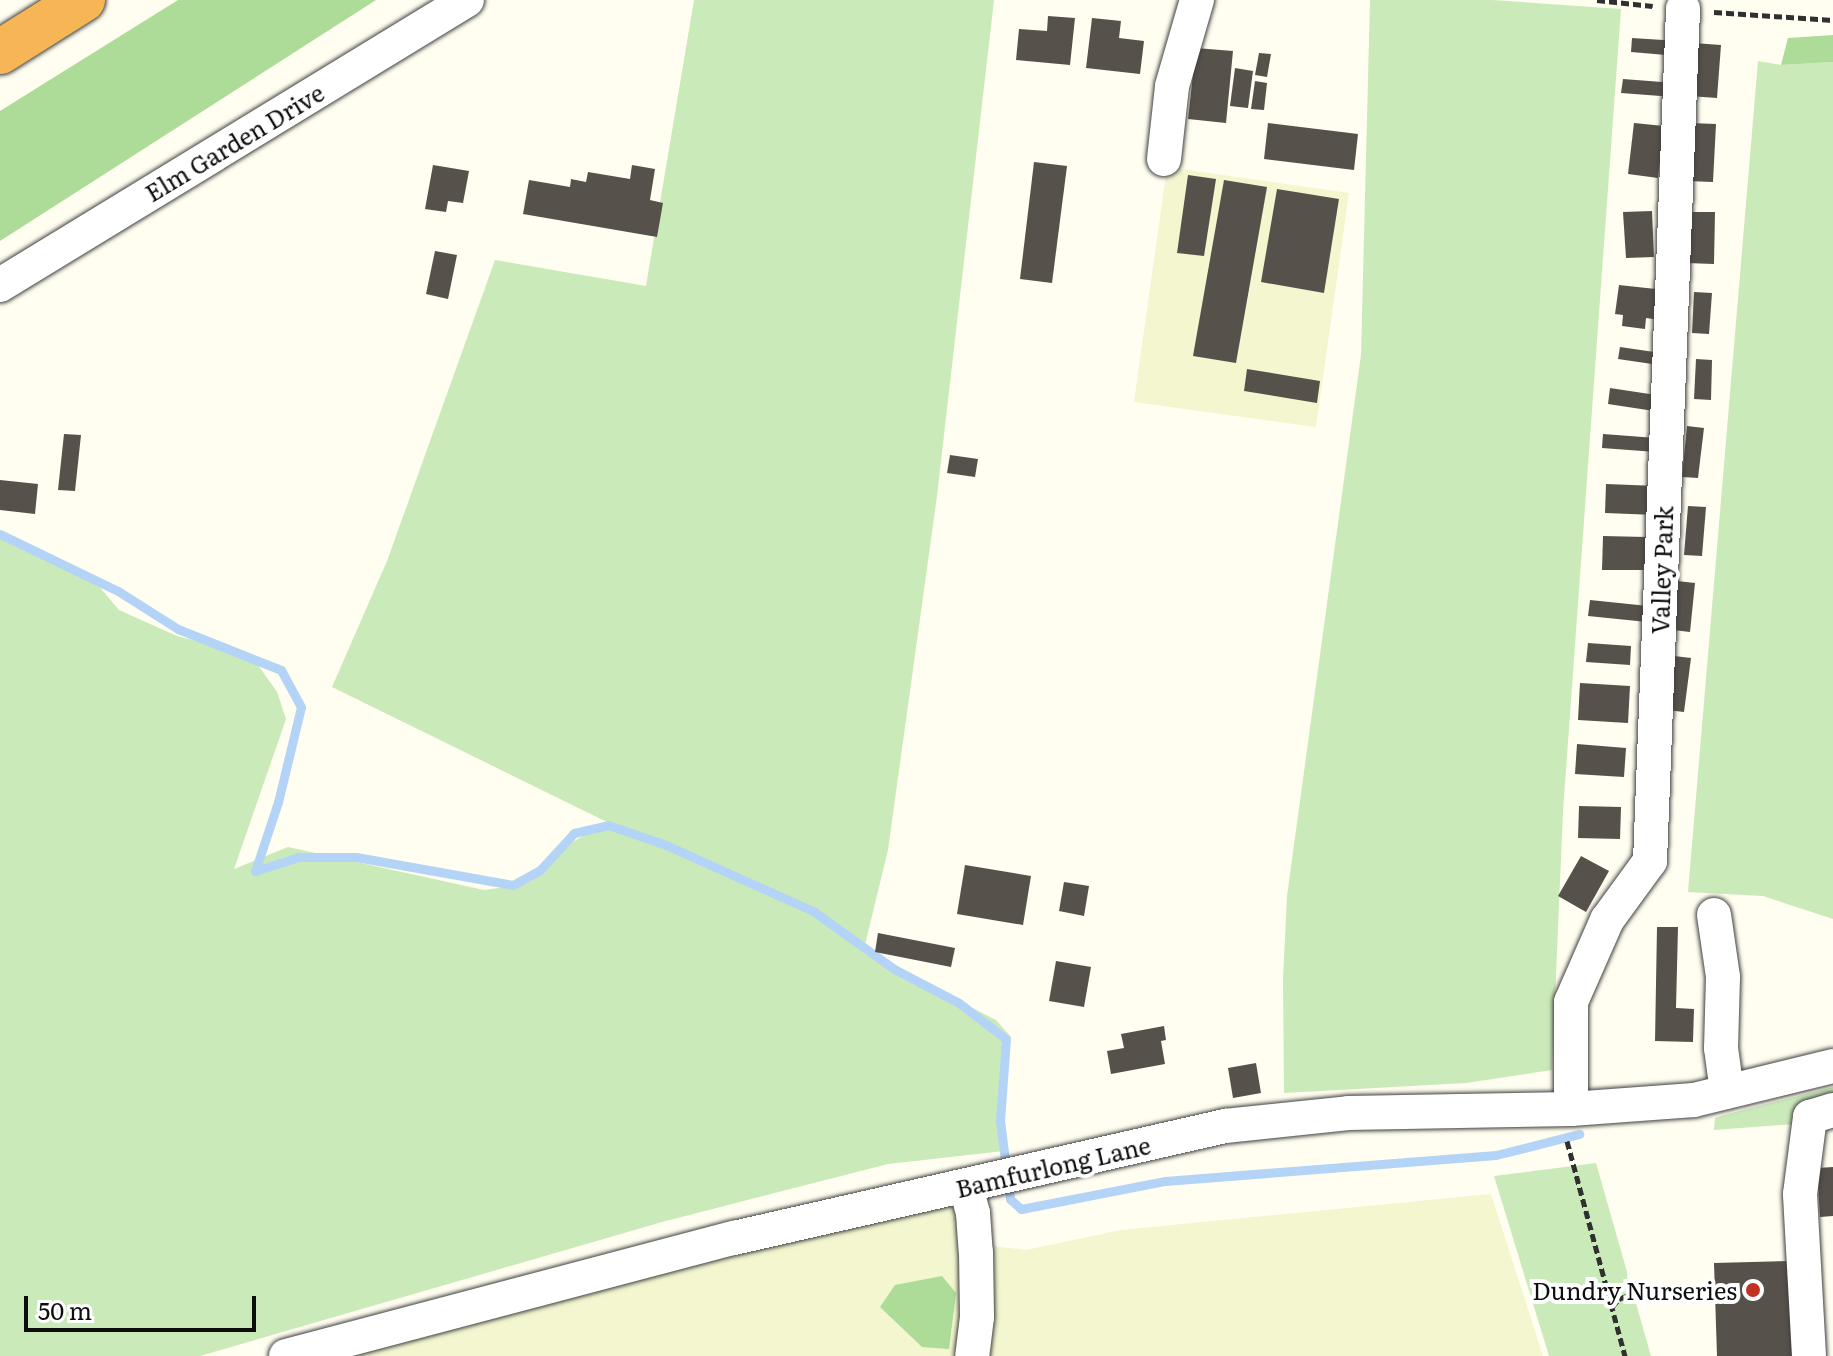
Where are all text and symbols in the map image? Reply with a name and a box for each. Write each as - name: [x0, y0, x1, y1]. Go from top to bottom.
- street label: Elm Garden Drive: [139, 77, 329, 207]
- street label: Valley Park: [1644, 505, 1678, 635]
- street label: Bamfurlong Lane: [953, 1130, 1153, 1202]
- place label: Dundry Nurseries: [1532, 1276, 1737, 1304]
- scale bar: [28, 1280, 260, 1330]
- marker: Dundry Nurseries: [1744, 1281, 1762, 1299]
- text: 50 m: [38, 1292, 92, 1327]

